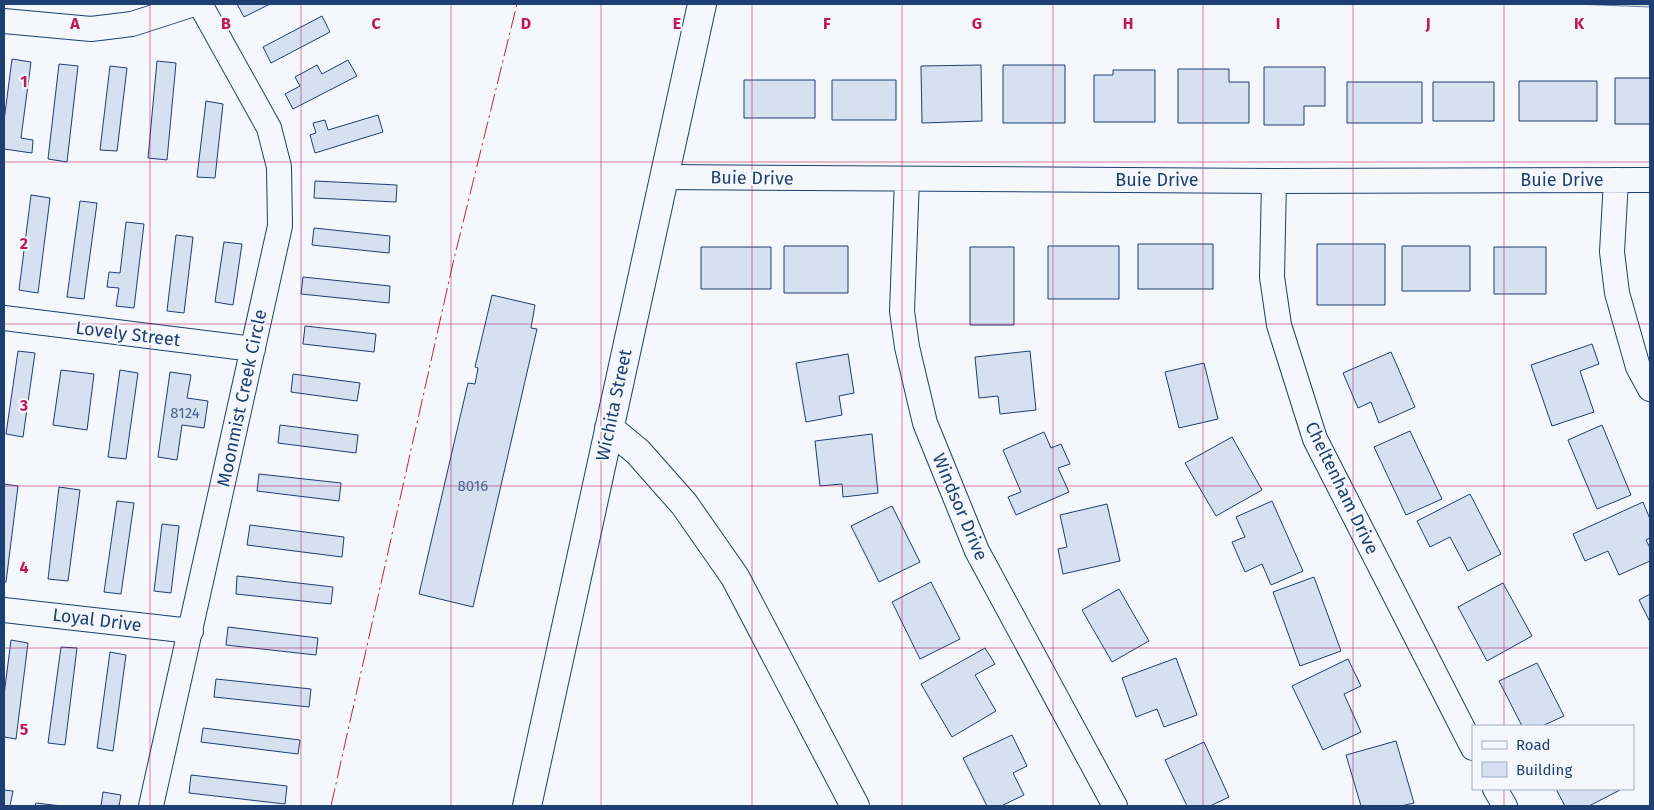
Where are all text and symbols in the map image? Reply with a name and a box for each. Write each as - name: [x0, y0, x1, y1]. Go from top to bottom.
- text: A: [69, 14, 80, 33]
- text: B: [221, 14, 231, 33]
- text: C: [371, 14, 381, 33]
- text: D: [521, 14, 531, 33]
- text: E: [673, 14, 681, 33]
- text: F: [823, 14, 831, 33]
- text: G: [972, 14, 982, 33]
- text: H: [1123, 14, 1133, 33]
- text: I: [1276, 14, 1280, 33]
- text: J: [1424, 14, 1431, 33]
- text: K: [1574, 14, 1585, 33]
- text: 1: [20, 72, 28, 91]
- street label: Buie Drive: [710, 166, 794, 190]
- street label: Buie Drive: [1115, 169, 1199, 191]
- street label: Buie Drive: [1520, 169, 1604, 191]
- text: 2: [20, 234, 28, 253]
- street label: Moonmist Creek Circle: [212, 307, 272, 489]
- street label: Lovely Street: [74, 317, 182, 351]
- street label: Wichita Street: [591, 347, 637, 463]
- text: 3: [19, 396, 28, 415]
- house number: 8124: [170, 404, 200, 422]
- street label: Cheltenham Drive: [1300, 418, 1384, 558]
- street label: Windsor Drive: [928, 450, 992, 564]
- house number: 8016: [458, 477, 488, 495]
- text: 4: [19, 558, 29, 577]
- street label: Loyal Drive: [51, 604, 143, 636]
- text: 5: [20, 720, 29, 739]
- legend: [1472, 725, 1634, 790]
- text: Road: [1516, 736, 1551, 754]
- text: Building: [1516, 761, 1572, 779]

